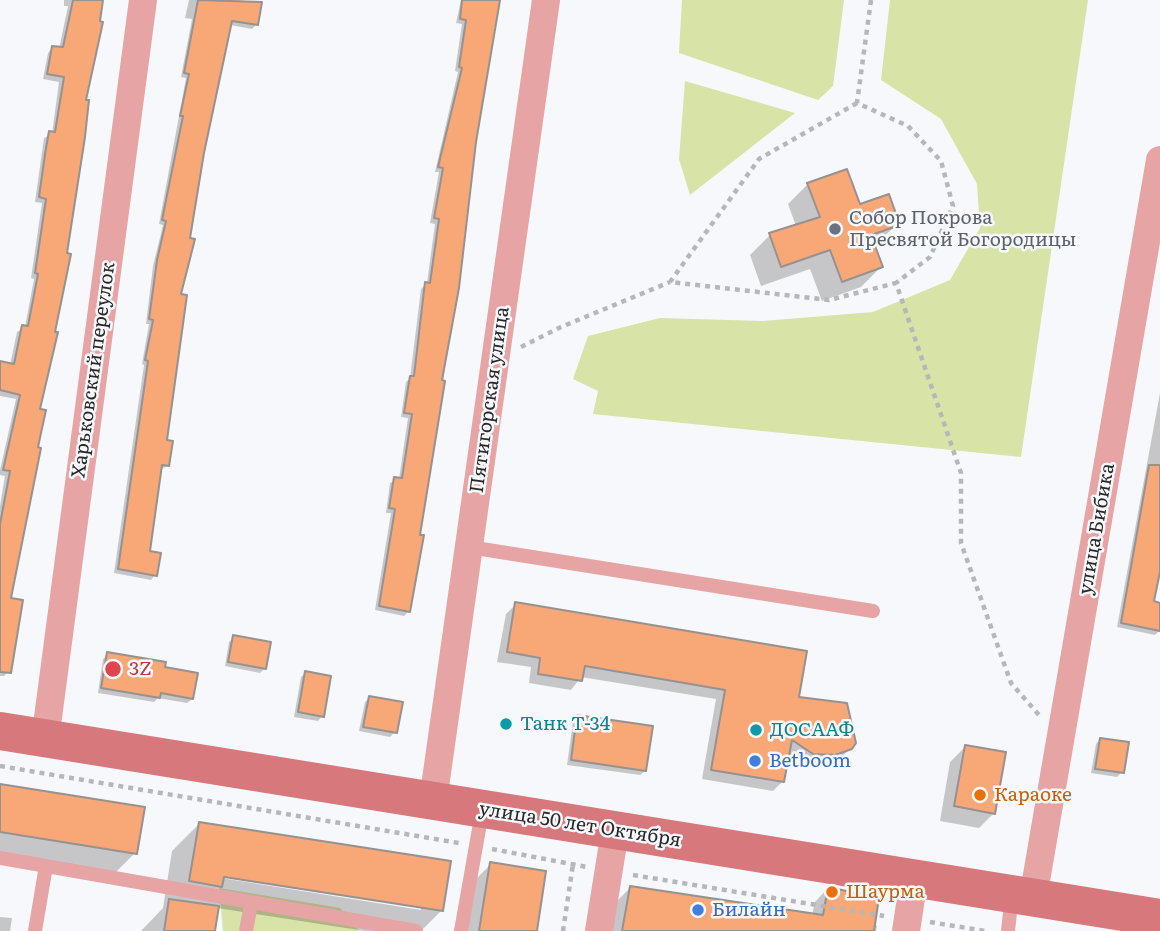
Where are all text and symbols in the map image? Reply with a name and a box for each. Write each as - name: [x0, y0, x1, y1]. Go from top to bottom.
- place label: Собор Покрова Пресвятой Богородицы: [849, 207, 1076, 251]
- marker: Собор Покрова Пресвятой Богородицы: [827, 221, 843, 237]
- street label: Харьковский переулок: [68, 261, 120, 479]
- street label: Пятигорская улица: [466, 305, 514, 495]
- street label: улица Бибика: [1074, 461, 1120, 597]
- place label: 3Z: [129, 658, 152, 680]
- marker: 3Z: [103, 659, 123, 679]
- place label: Танк Т-34: [520, 713, 610, 735]
- marker: Танк Т-34: [498, 716, 514, 732]
- place label: ДОСААФ: [770, 719, 854, 741]
- marker: ДОСААФ: [748, 722, 764, 738]
- place label: Betboom: [769, 750, 851, 772]
- marker: Betboom: [747, 753, 763, 769]
- place label: Караоке: [994, 784, 1072, 806]
- marker: Караоке: [972, 787, 988, 803]
- street label: улица 50 лет Октября: [477, 798, 683, 852]
- place label: Шаурма: [846, 881, 925, 903]
- marker: Шаурма: [824, 884, 840, 900]
- place label: Билайн: [712, 899, 786, 921]
- marker: Билайн: [690, 902, 706, 918]

